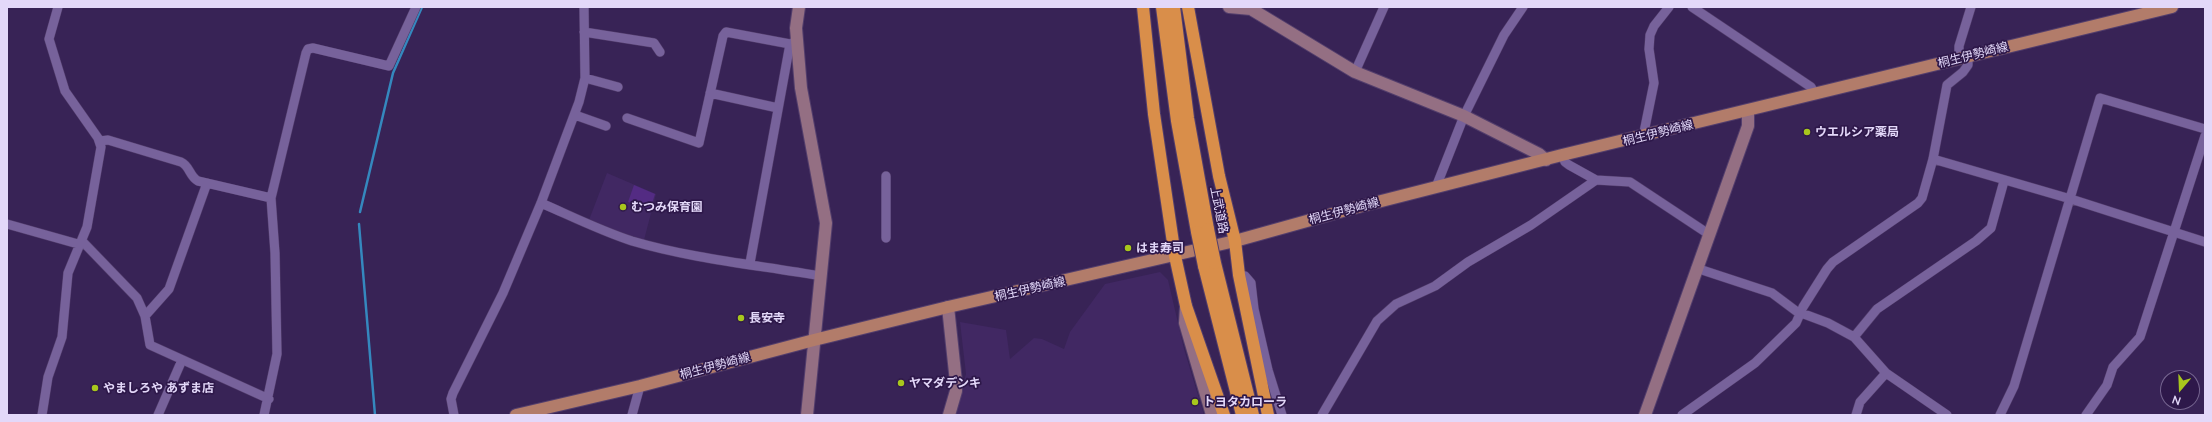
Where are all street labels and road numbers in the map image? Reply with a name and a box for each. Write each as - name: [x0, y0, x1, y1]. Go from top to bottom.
- street label: 桐生伊勢崎線: [1936, 39, 2010, 71]
- street label: 桐生伊勢崎線: [1621, 117, 1695, 149]
- street label: 上武道路: [1207, 185, 1231, 235]
- street label: 桐生伊勢崎線: [1307, 195, 1381, 227]
- street label: 桐生伊勢崎線: [993, 274, 1067, 304]
- street label: 桐生伊勢崎線: [678, 350, 752, 382]

